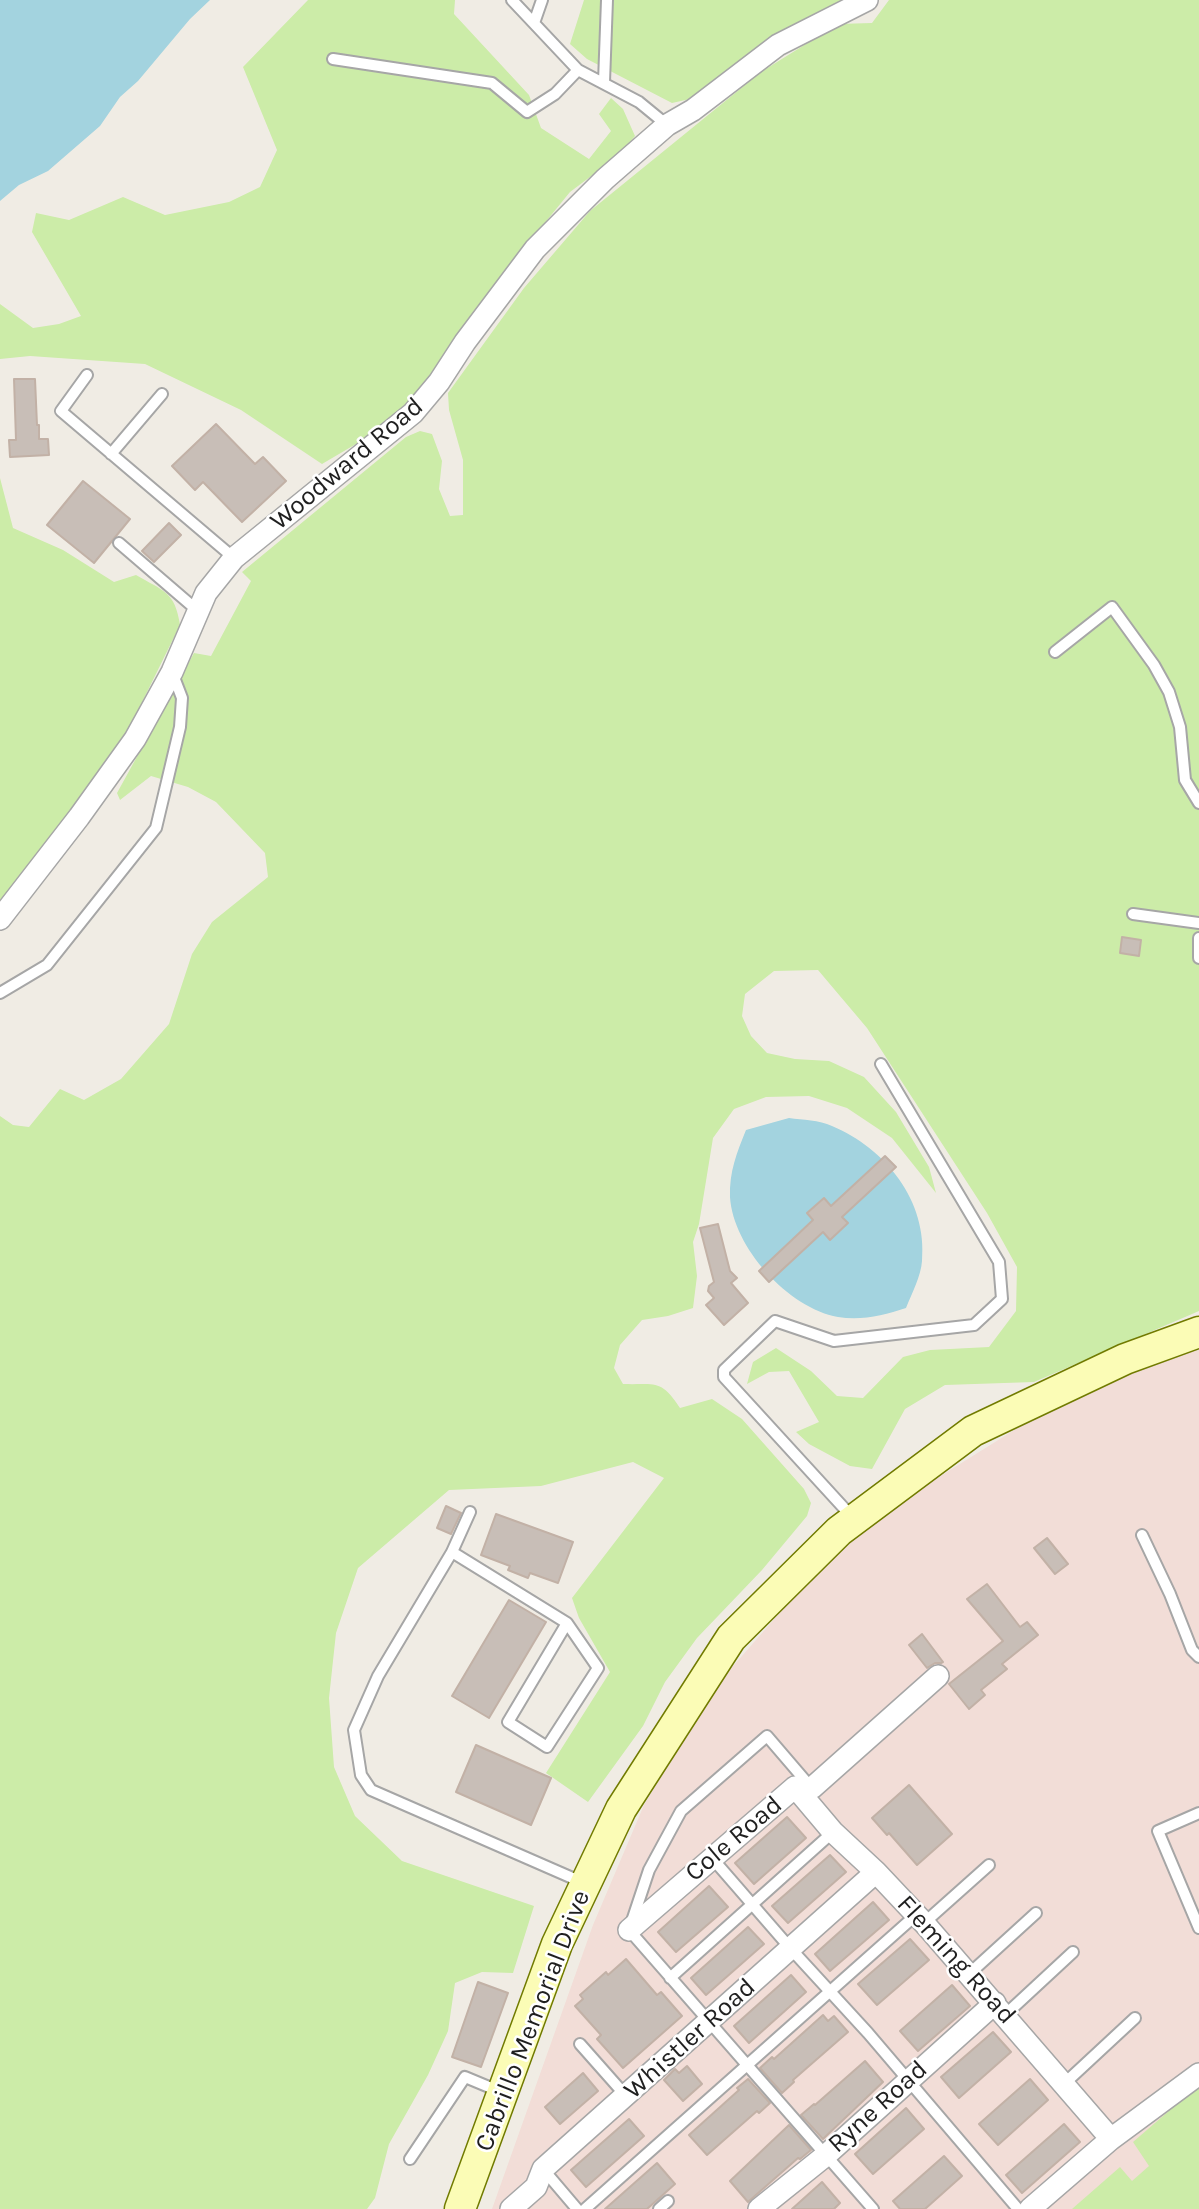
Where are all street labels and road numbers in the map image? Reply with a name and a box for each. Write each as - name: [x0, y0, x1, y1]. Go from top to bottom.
- street label: Woodward Road: [264, 391, 430, 537]
- street label: Cole Road: [679, 1790, 789, 1888]
- street label: Cabrillo Memorial Drive: [469, 1886, 597, 2156]
- street label: Fleming Road: [890, 1889, 1022, 2031]
- street label: Whistler Road: [618, 1972, 762, 2106]
- street label: Ryne Road: [822, 2054, 934, 2160]

